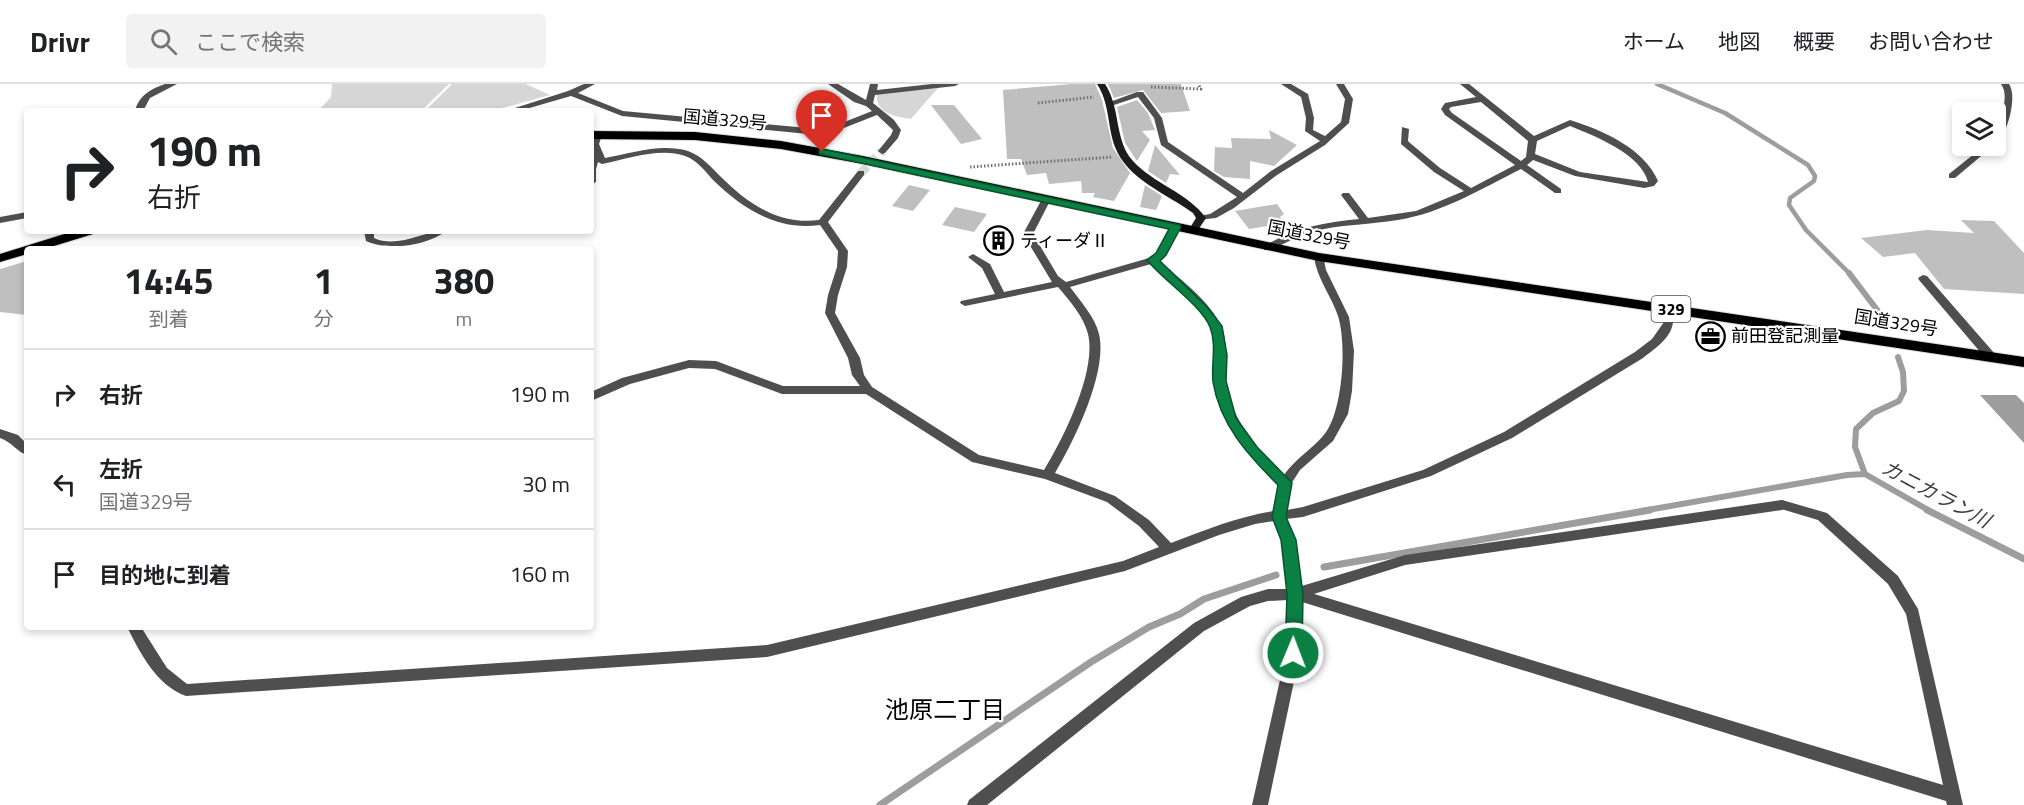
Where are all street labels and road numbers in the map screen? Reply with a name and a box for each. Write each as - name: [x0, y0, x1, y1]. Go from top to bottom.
- street label: 国道329号: [682, 102, 768, 137]
- street label: 国道329号: [1265, 213, 1353, 256]
- road number: 329: [1652, 296, 1690, 322]
- street label: 国道329号: [1852, 303, 1940, 342]

